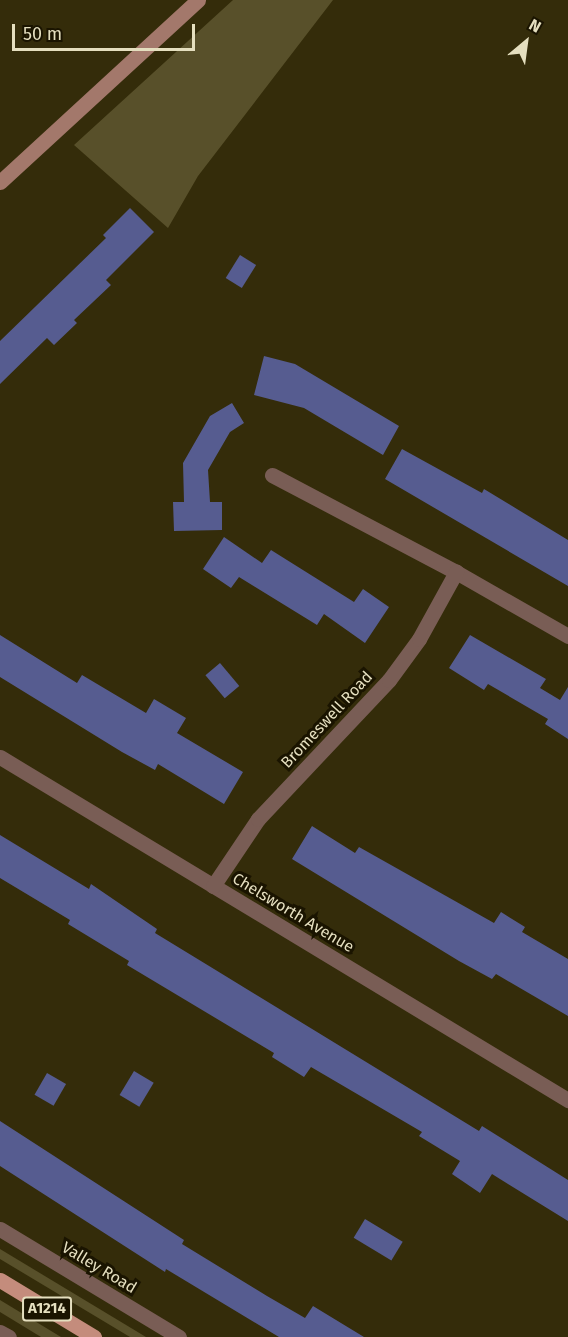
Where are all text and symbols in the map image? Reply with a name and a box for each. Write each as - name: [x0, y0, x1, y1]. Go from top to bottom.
- scale bar: [15, 12, 198, 50]
- north arrow: [496, 12, 556, 72]
- text: N: [526, 15, 544, 37]
- text: 50 m: [23, 23, 62, 45]
- street label: Bromeswell Road: [277, 668, 377, 772]
- street label: Chelsworth Avenue: [229, 869, 357, 957]
- street label: Valley Road: [58, 1238, 140, 1298]
- road number: A1214: [22, 1297, 72, 1321]

